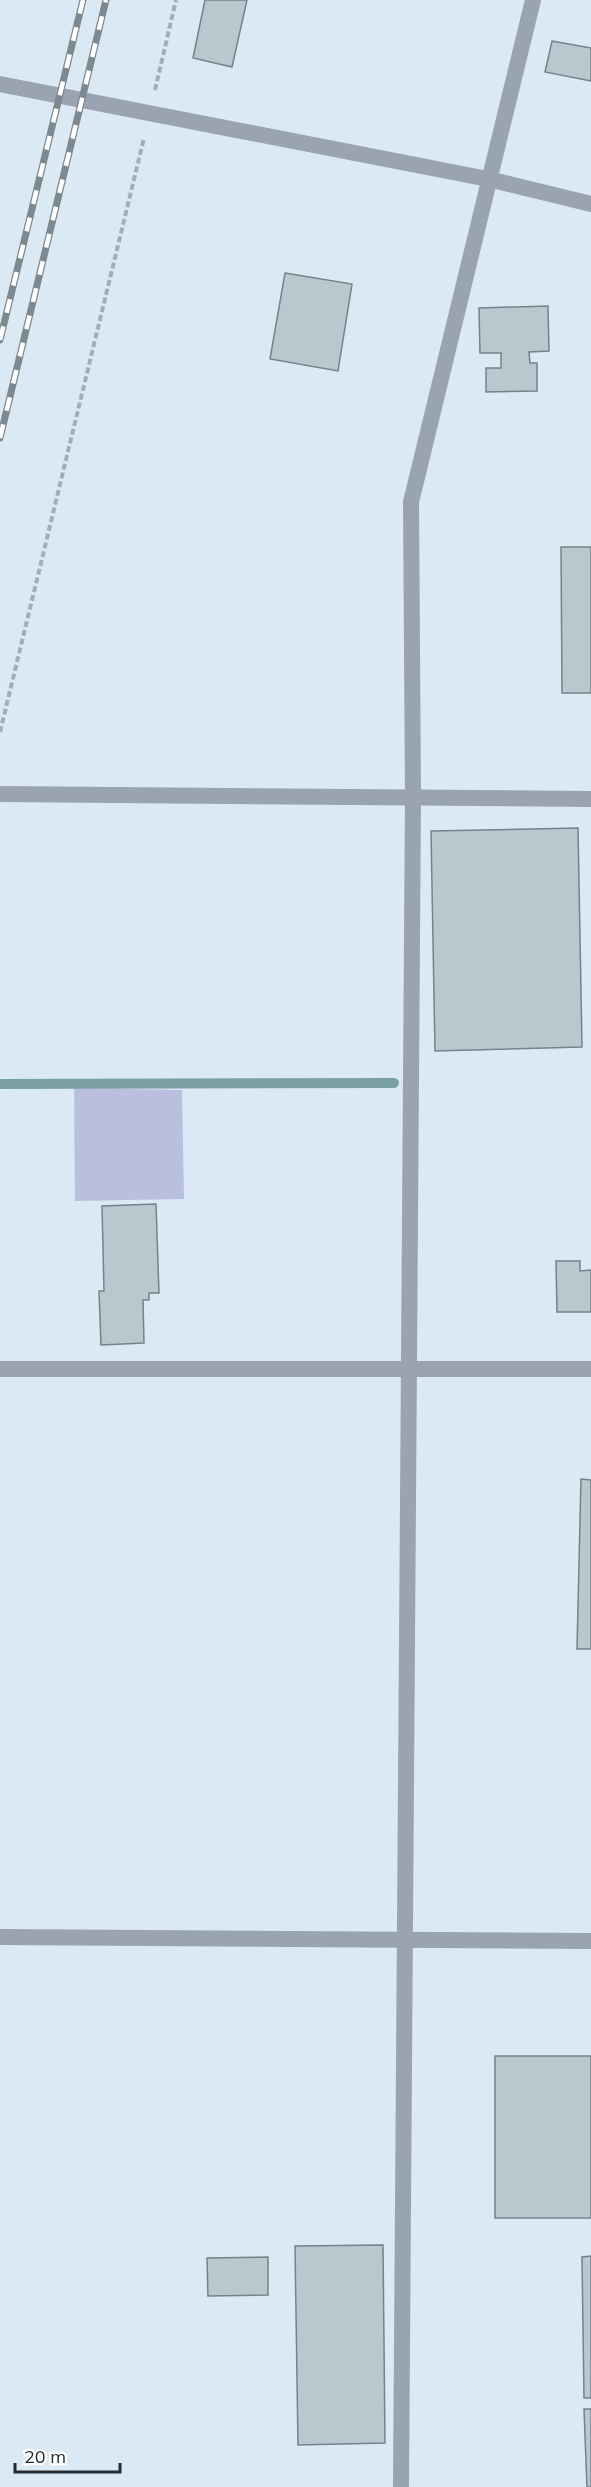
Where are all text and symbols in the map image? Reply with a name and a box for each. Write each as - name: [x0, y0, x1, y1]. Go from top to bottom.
- scale bar: [15, 2436, 120, 2474]
- text: 20 m: [24, 2445, 66, 2468]

